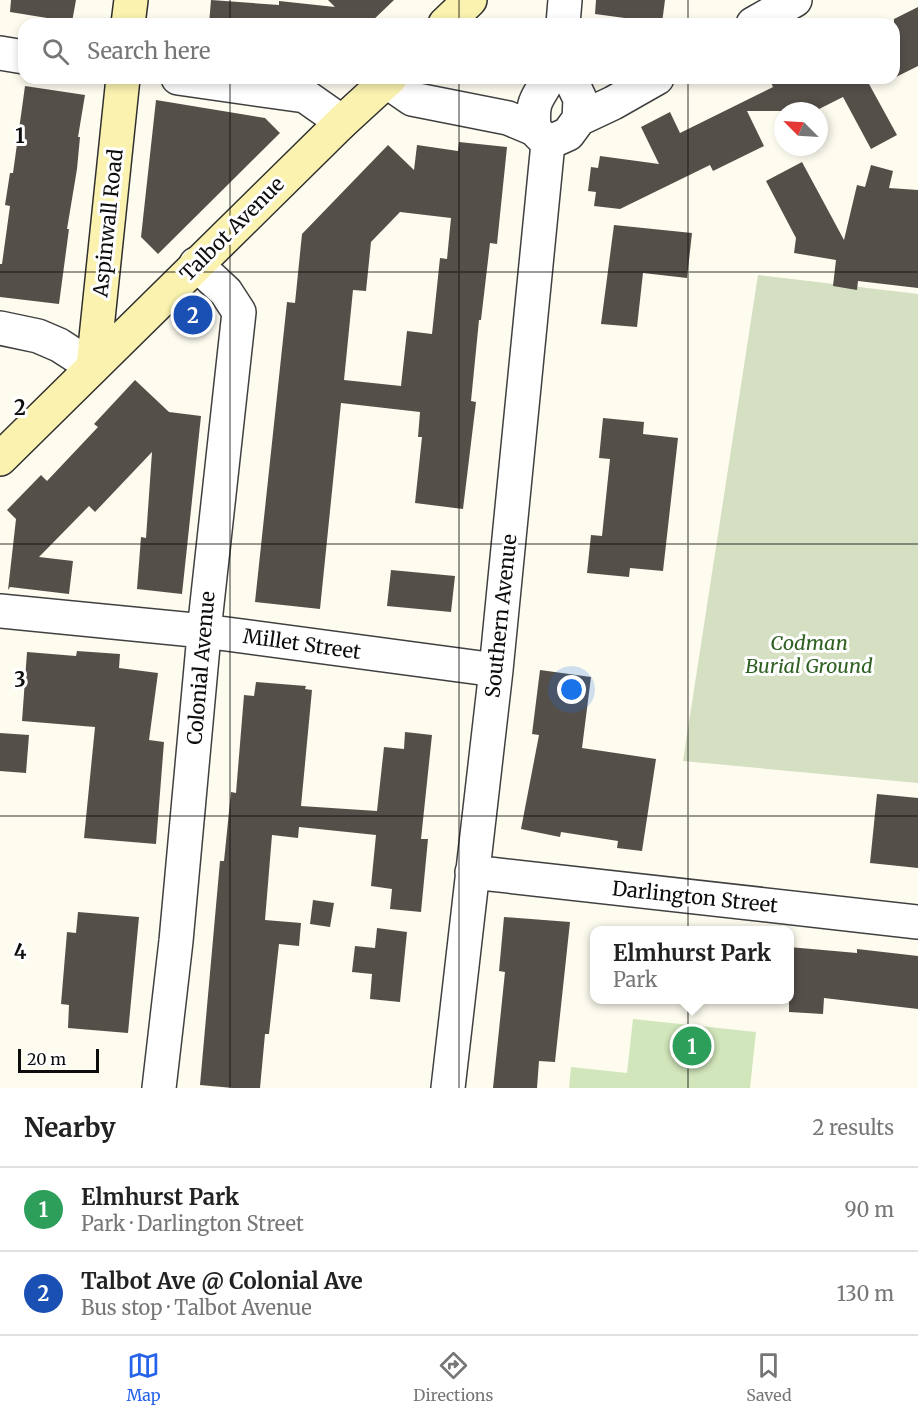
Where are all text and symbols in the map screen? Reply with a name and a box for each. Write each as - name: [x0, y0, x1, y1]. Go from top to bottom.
- search box: [18, 18, 900, 84]
- icon: search: [39, 35, 72, 68]
- text: Search here: [87, 37, 210, 65]
- north arrow: [774, 102, 828, 156]
- text: 1: [15, 123, 25, 148]
- street label: Aspinwall Road: [87, 148, 128, 299]
- street label: Talbot Avenue: [174, 171, 289, 286]
- pin: 2: [174, 292, 212, 338]
- text: 2: [14, 395, 26, 420]
- street label: Southern Avenue: [479, 533, 522, 699]
- street label: Colonial Avenue: [181, 590, 220, 746]
- street label: Millet Street: [242, 623, 363, 664]
- park label: Codman Burial Ground: [745, 630, 873, 678]
- text: 3: [14, 667, 26, 692]
- your location: [557, 675, 586, 704]
- street label: Darlington Street: [611, 875, 779, 918]
- popup: [590, 926, 794, 1004]
- text: 4: [14, 939, 27, 964]
- text: Elmhurst Park: [613, 939, 771, 967]
- text: Park: [613, 967, 658, 992]
- pin: 1: [672, 1024, 712, 1068]
- scale bar: [18, 1046, 99, 1074]
- text: 20 m: [27, 1049, 66, 1069]
- text: Nearby: [24, 1111, 116, 1144]
- text: 2 results: [812, 1115, 894, 1140]
- text: Elmhurst Park: [81, 1183, 239, 1211]
- text: 1: [39, 1197, 48, 1222]
- text: 90 m: [844, 1197, 894, 1222]
- text: Park · Darlington Street: [81, 1211, 304, 1236]
- text: Talbot Ave @ Colonial Ave: [81, 1267, 363, 1295]
- text: 2: [38, 1281, 49, 1306]
- text: 130 m: [837, 1281, 894, 1306]
- text: Bus stop · Talbot Avenue: [81, 1295, 312, 1320]
- tab: Map: [126, 1349, 161, 1405]
- tab: Directions: [413, 1349, 493, 1405]
- tab: Saved: [746, 1349, 792, 1405]

